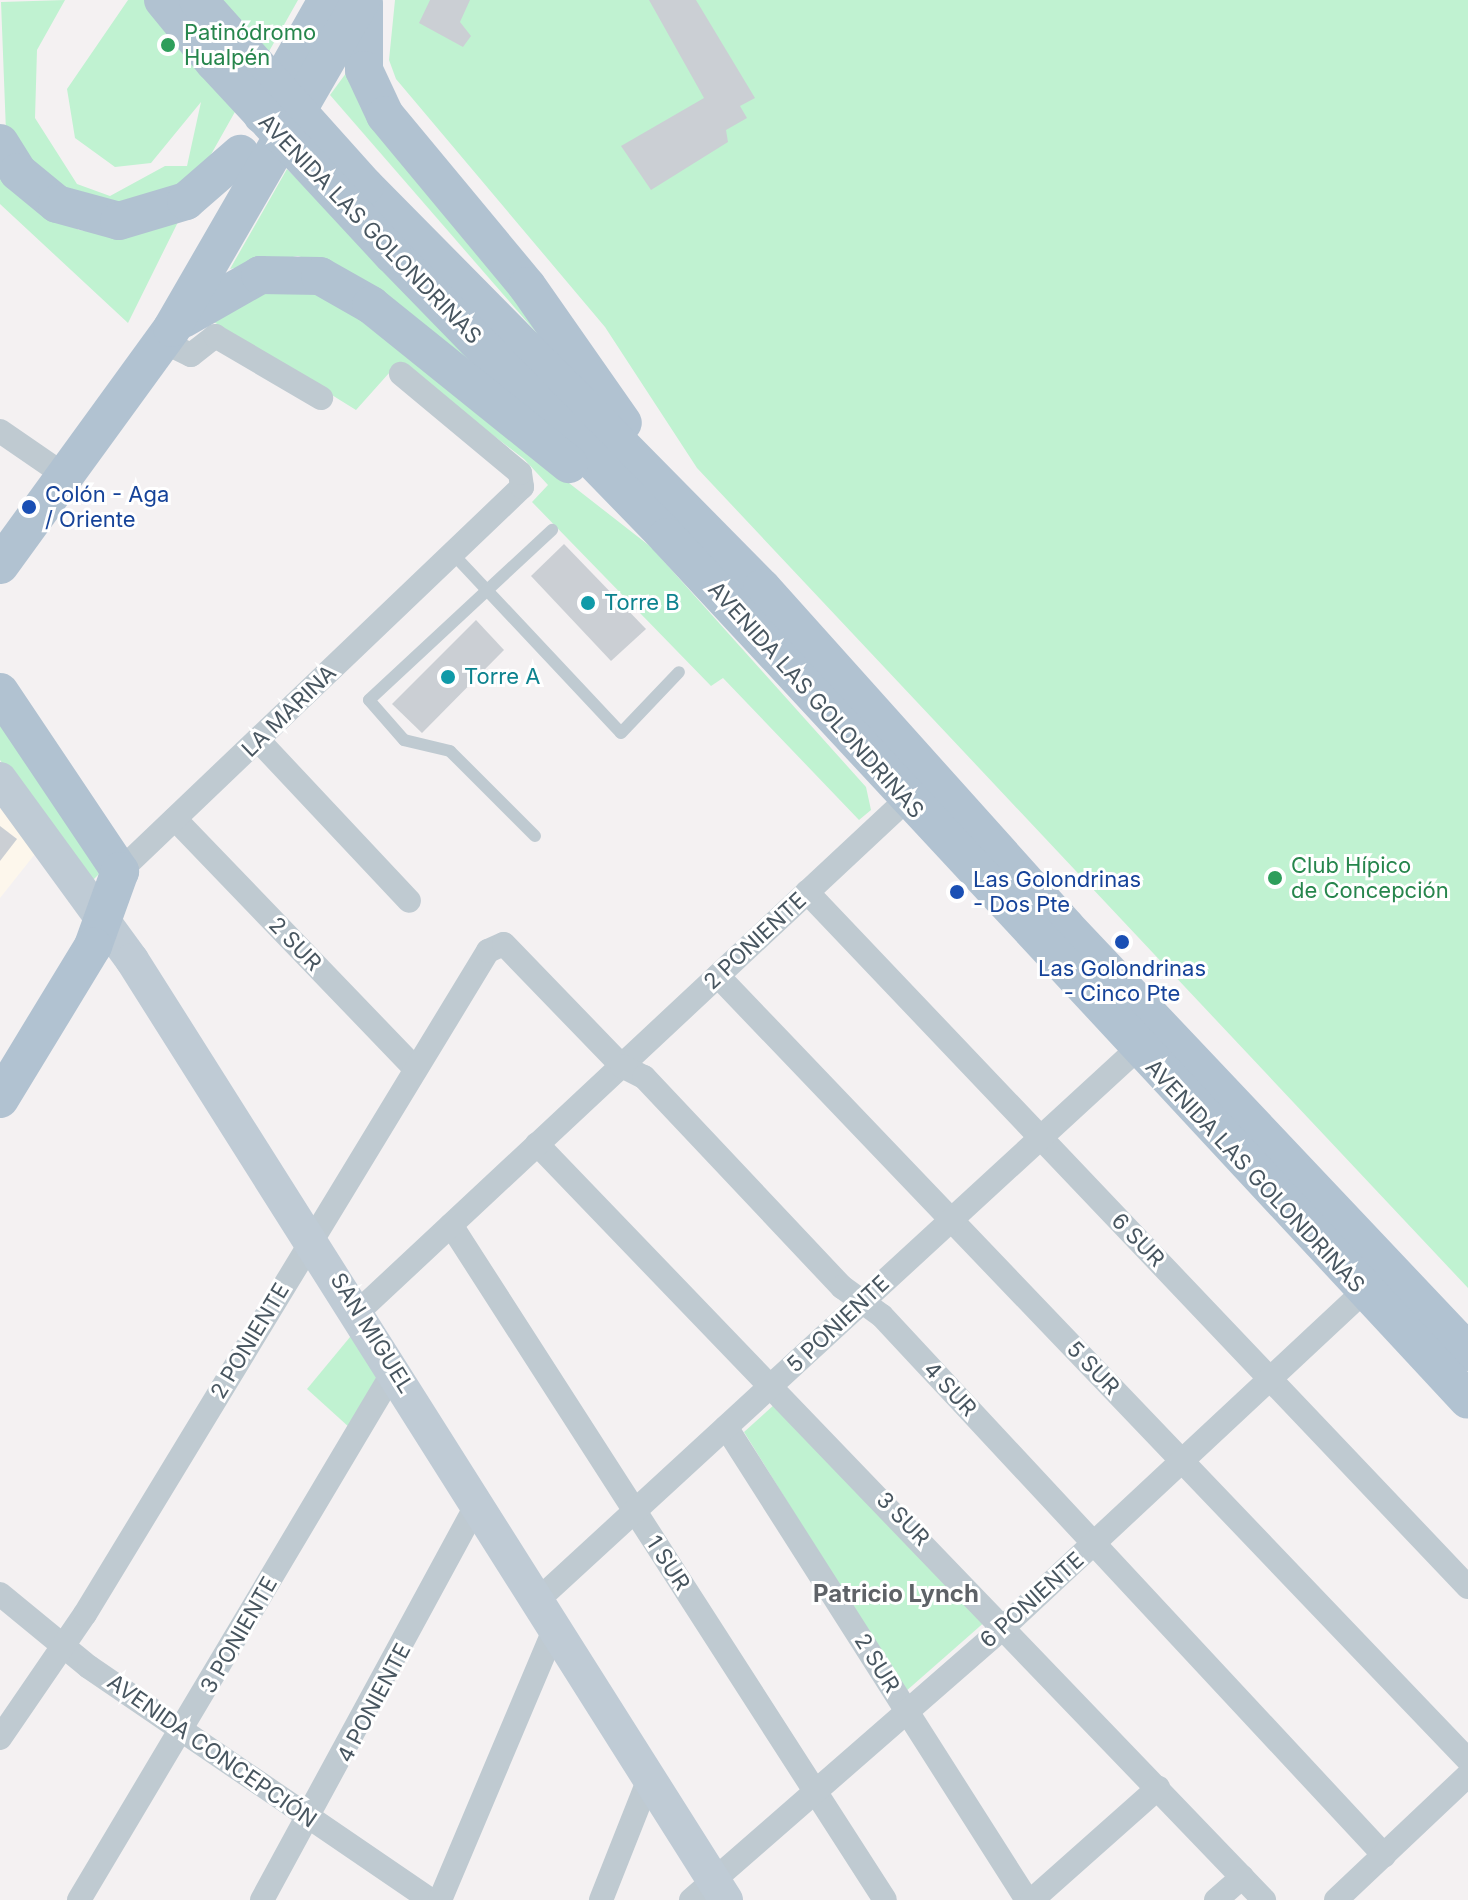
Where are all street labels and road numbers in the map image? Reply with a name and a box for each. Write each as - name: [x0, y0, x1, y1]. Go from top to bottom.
- street label: AVENIDA LAS GOLONDRINAS: [253, 109, 487, 349]
- street label: AVENIDA LAS GOLONDRINAS: [703, 576, 929, 824]
- street label: LA MARINA: [236, 660, 342, 762]
- street label: 2 PONIENTE: [698, 887, 812, 995]
- street label: 2 SUR: [263, 912, 327, 976]
- street label: AVENIDA LAS GOLONDRINAS: [1140, 1054, 1370, 1298]
- street label: 6 SUR: [1106, 1208, 1170, 1272]
- street label: SAN MIGUEL: [325, 1268, 419, 1398]
- street label: 5 PONIENTE: [781, 1270, 895, 1378]
- street label: 2 PONIENTE: [205, 1278, 295, 1404]
- street label: 5 SUR: [1061, 1336, 1125, 1400]
- street label: 4 SUR: [918, 1356, 982, 1422]
- street label: 3 SUR: [871, 1487, 935, 1551]
- street label: 1 SUR: [641, 1531, 695, 1595]
- street label: 6 PONIENTE: [975, 1547, 1089, 1653]
- street label: 3 PONIENTE: [195, 1572, 283, 1698]
- street label: 2 SUR: [849, 1629, 905, 1697]
- street label: 4 PONIENTE: [332, 1639, 416, 1767]
- street label: AVENIDA CONCEPCIÓN: [102, 1669, 322, 1833]

